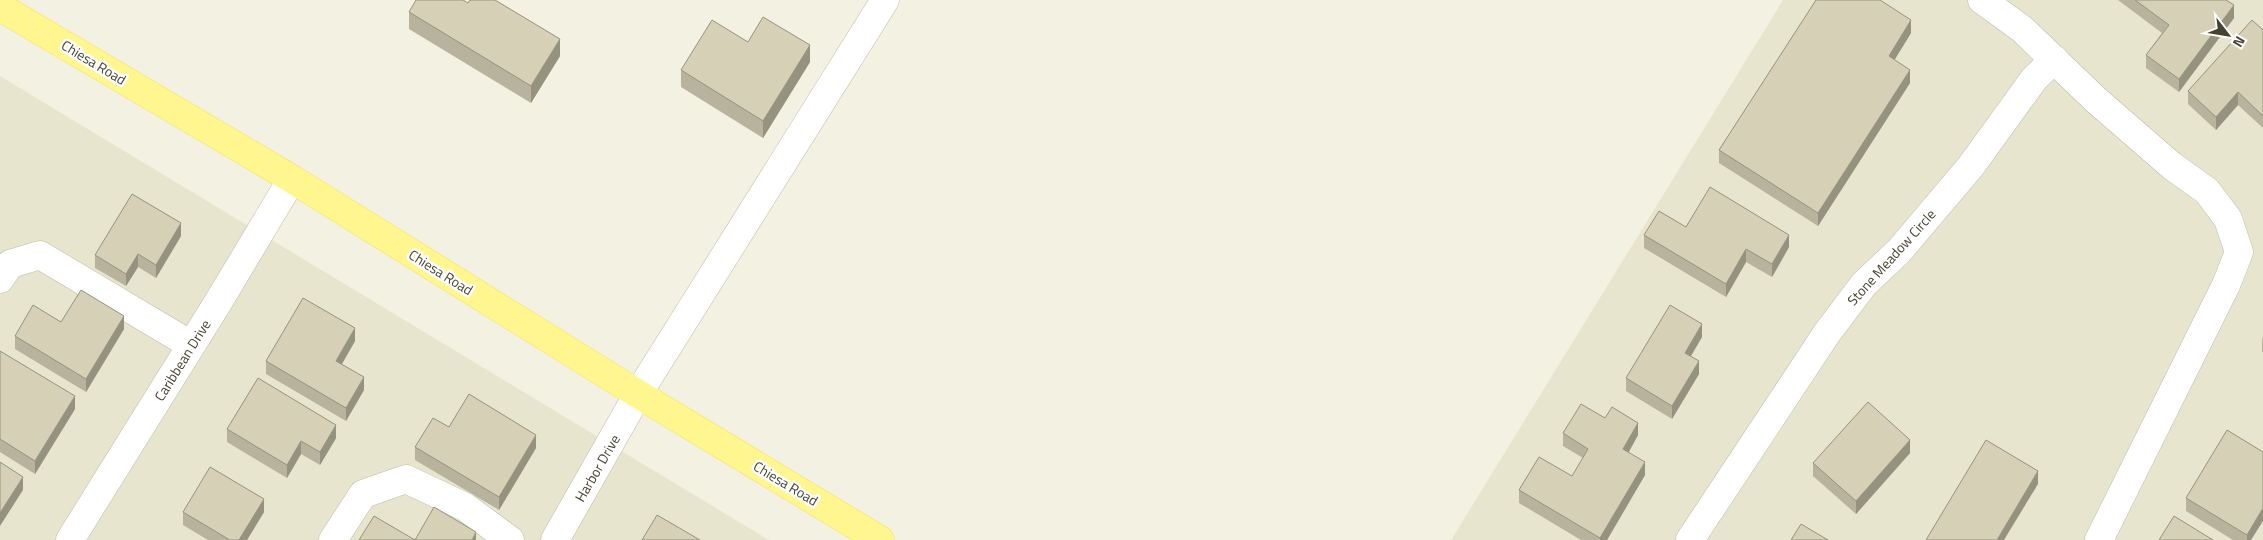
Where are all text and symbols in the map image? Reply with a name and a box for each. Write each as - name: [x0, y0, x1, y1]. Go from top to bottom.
- north arrow: [2203, 10, 2253, 60]
- text: N: [2228, 32, 2251, 52]
- street label: Chiesa Road: [58, 34, 130, 90]
- street label: Stone Meadow Circle: [1842, 204, 1940, 310]
- street label: Chiesa Road: [405, 244, 477, 300]
- street label: Caribbean Drive: [149, 315, 215, 405]
- street label: Harbor Drive: [569, 430, 625, 506]
- street label: Chiesa Road: [750, 455, 822, 511]

